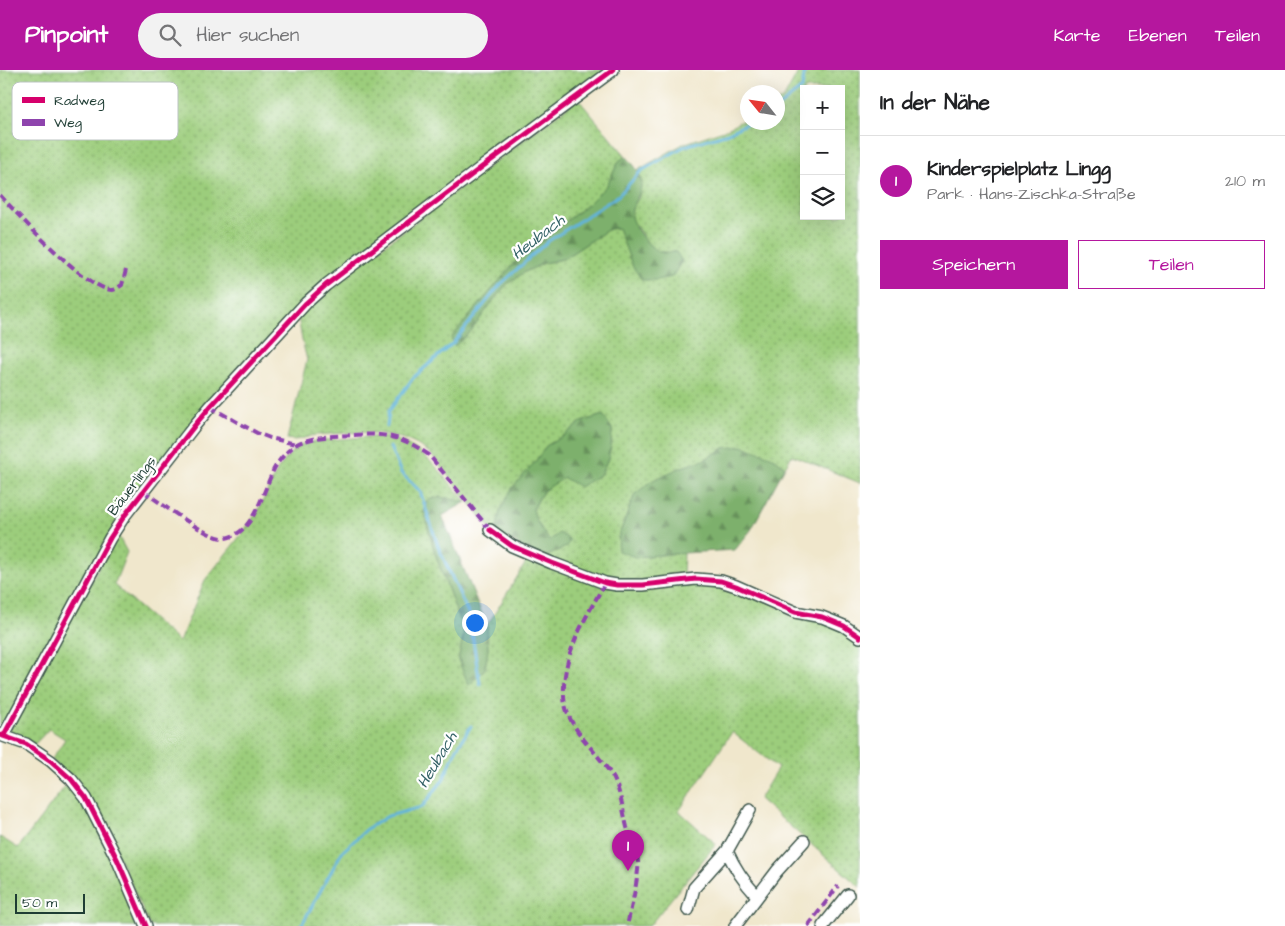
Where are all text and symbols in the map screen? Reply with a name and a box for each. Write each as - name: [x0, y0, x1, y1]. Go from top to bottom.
- search box: [138, 13, 488, 58]
- text: Pinpoint: [25, 18, 108, 52]
- icon: search: [156, 21, 184, 49]
- text: Hier suchen: [196, 22, 299, 49]
- text: Karte: [1053, 23, 1101, 48]
- text: Ebenen: [1129, 23, 1187, 48]
- text: Teilen: [1215, 23, 1260, 48]
- legend: [12, 82, 178, 140]
- north arrow: [740, 85, 785, 130]
- map controls: [800, 85, 845, 220]
- button: +: [800, 85, 845, 130]
- text: In der Nähe: [880, 88, 990, 117]
- text: Radweg: [54, 91, 104, 111]
- text: Weg: [54, 113, 82, 133]
- button: −: [800, 130, 845, 175]
- text: Kinderspielplatz Lingg: [927, 156, 1111, 183]
- text: 1: [895, 170, 897, 192]
- text: 210 m: [1225, 170, 1265, 192]
- button: layers: [800, 175, 845, 220]
- text: Park · Hans-Zischka-Straße: [927, 183, 1136, 205]
- water label: Heubach: [507, 209, 570, 265]
- button: Speichern: [880, 240, 1068, 289]
- button: Teilen: [1078, 240, 1265, 289]
- street label: Bäuerlings: [103, 451, 162, 521]
- your location: [462, 610, 488, 636]
- water label: Heubach: [412, 727, 463, 792]
- pin: 1: [612, 830, 644, 871]
- scale bar: [15, 891, 85, 914]
- text: 50 m: [22, 893, 57, 913]

